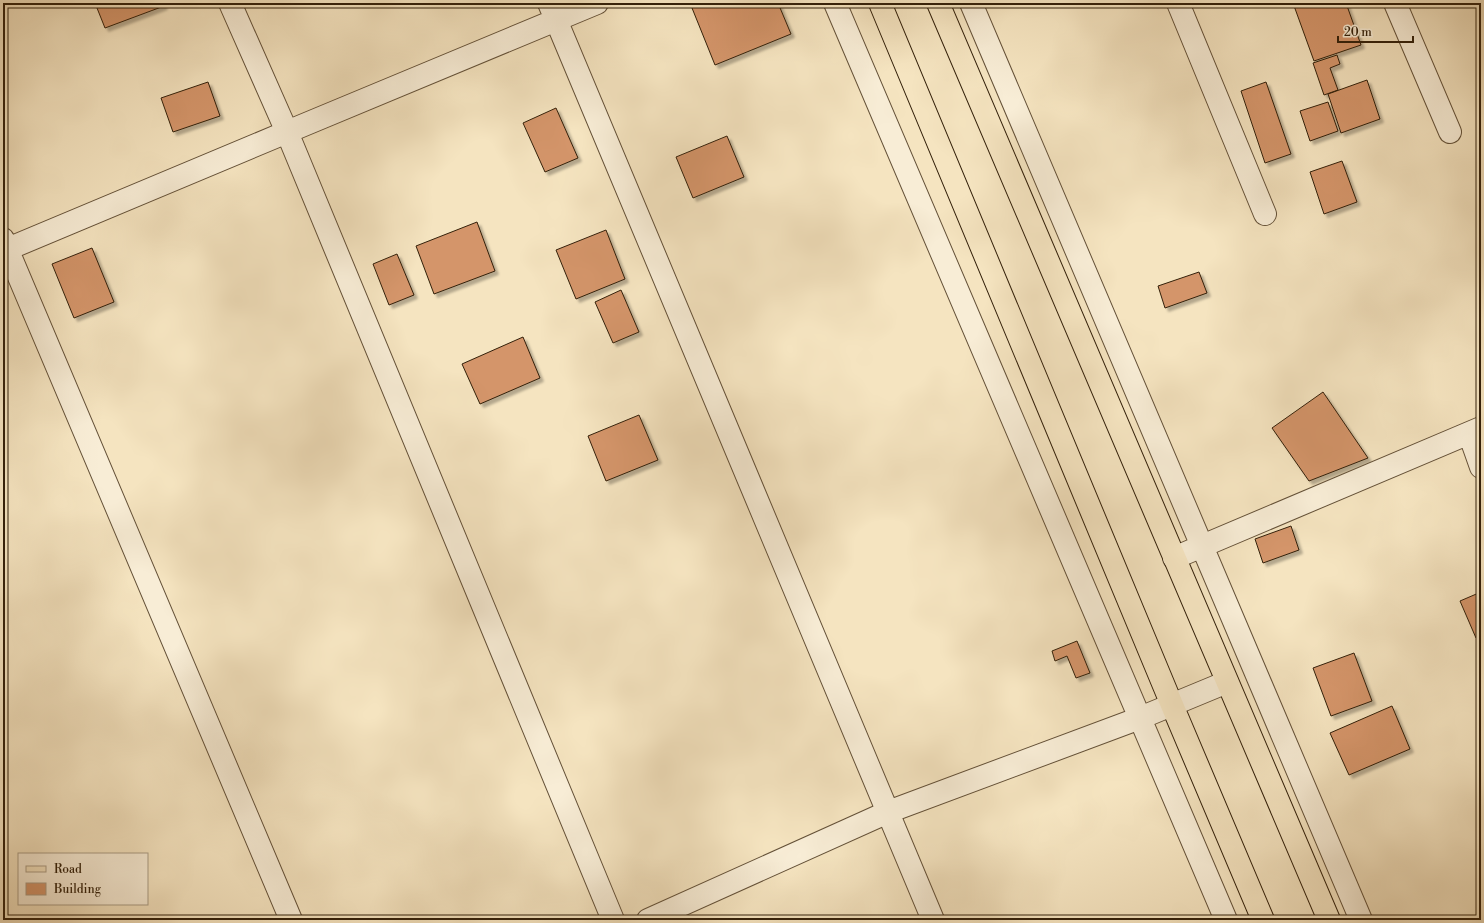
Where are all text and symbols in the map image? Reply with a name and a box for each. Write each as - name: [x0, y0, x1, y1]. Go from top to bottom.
- scale bar: [1338, 18, 1413, 44]
- text: 20 m: [1344, 25, 1372, 40]
- legend: [18, 853, 148, 905]
- text: Road: [54, 862, 82, 877]
- text: Building: [53, 882, 102, 897]

